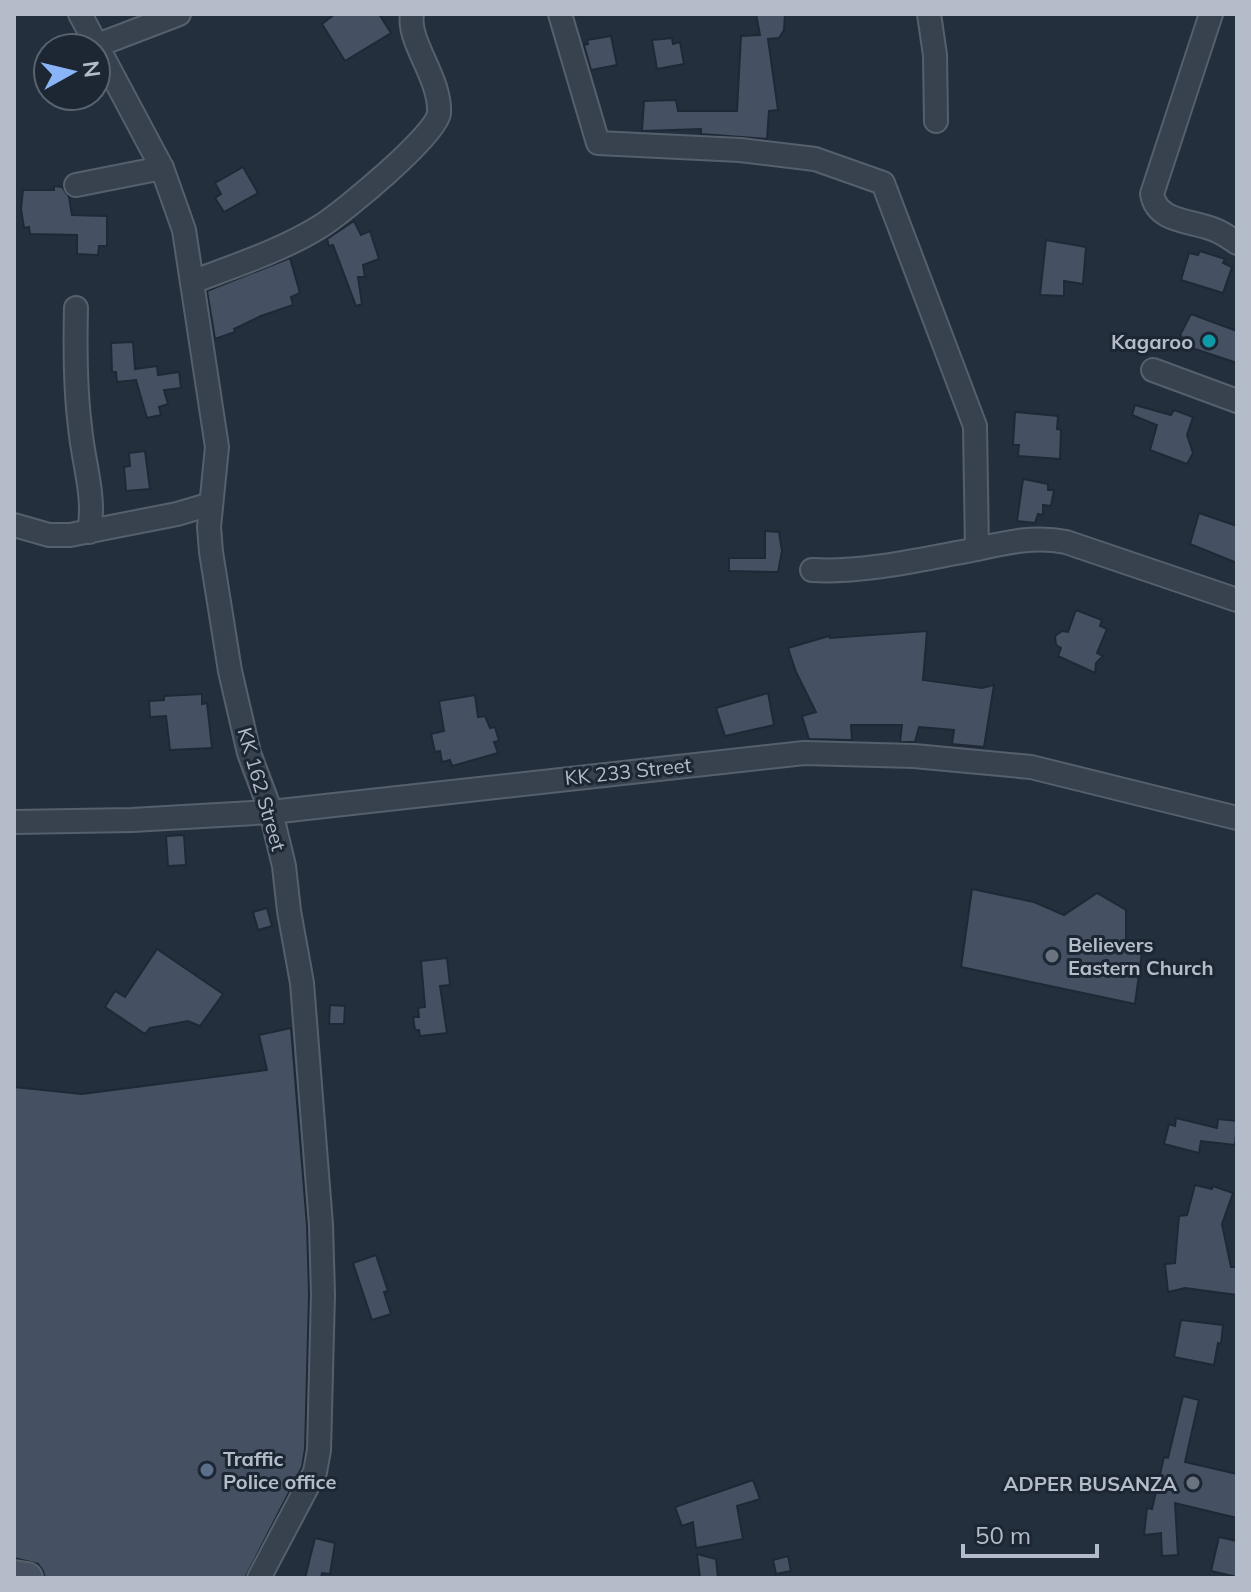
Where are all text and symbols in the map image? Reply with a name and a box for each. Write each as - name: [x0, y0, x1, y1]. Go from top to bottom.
- north arrow: [32, 32, 112, 112]
- text: N: [77, 59, 107, 79]
- place label: Kagaroo: [1111, 329, 1193, 354]
- marker: Kagaroo: [1200, 332, 1218, 350]
- street label: KK 162 Street: [232, 724, 292, 854]
- street label: KK 233 Street: [563, 752, 693, 790]
- place label: Believers Eastern Church: [1068, 932, 1213, 980]
- marker: Believers Eastern Church: [1043, 947, 1061, 965]
- place label: Traffic Police office: [223, 1446, 336, 1494]
- marker: Traffic Police office: [198, 1461, 216, 1479]
- place label: ADPER BUSANZA: [1004, 1471, 1177, 1496]
- marker: ADPER BUSANZA: [1184, 1474, 1202, 1492]
- scale bar: [963, 1508, 1097, 1558]
- text: 50 m: [975, 1520, 1031, 1550]

